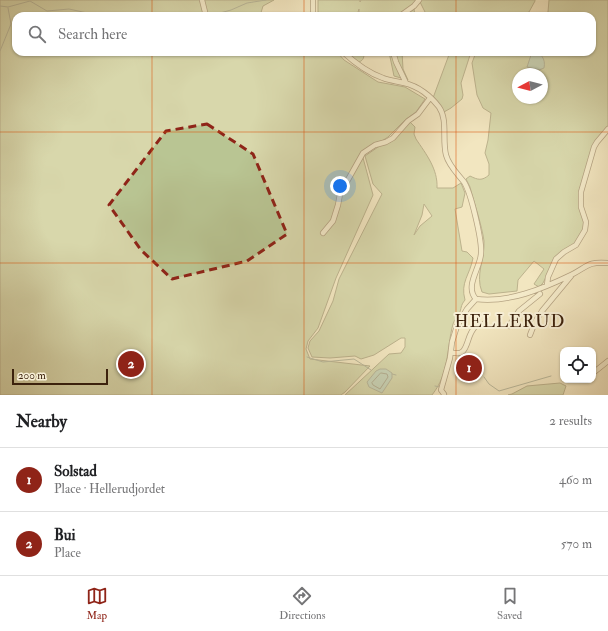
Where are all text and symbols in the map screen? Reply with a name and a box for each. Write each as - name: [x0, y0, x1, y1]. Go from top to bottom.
- search box: [12, 12, 596, 56]
- icon: search: [26, 23, 48, 45]
- text: Search here: [58, 25, 127, 44]
- north arrow: [512, 68, 548, 104]
- your location: [330, 176, 350, 196]
- district label: HELLERUD: [455, 311, 565, 332]
- map controls: [560, 347, 596, 383]
- button: locate: [560, 347, 596, 383]
- pin: 2: [118, 349, 144, 379]
- pin: 1: [456, 353, 482, 383]
- scale bar: [12, 367, 108, 386]
- text: 200 m: [18, 369, 46, 382]
- text: Nearby: [16, 411, 67, 432]
- text: 2 results: [549, 413, 592, 429]
- text: Solstad: [54, 462, 97, 481]
- text: 1: [27, 472, 31, 488]
- text: 460 m: [559, 472, 592, 488]
- text: Place · Hellerudjordet: [54, 481, 165, 497]
- text: Bui: [54, 526, 76, 545]
- text: 2: [26, 536, 32, 552]
- text: 570 m: [561, 536, 592, 552]
- text: Place: [54, 545, 81, 561]
- tab: Map: [86, 585, 108, 622]
- tab: Directions: [279, 585, 326, 622]
- tab: Saved: [497, 585, 522, 622]

